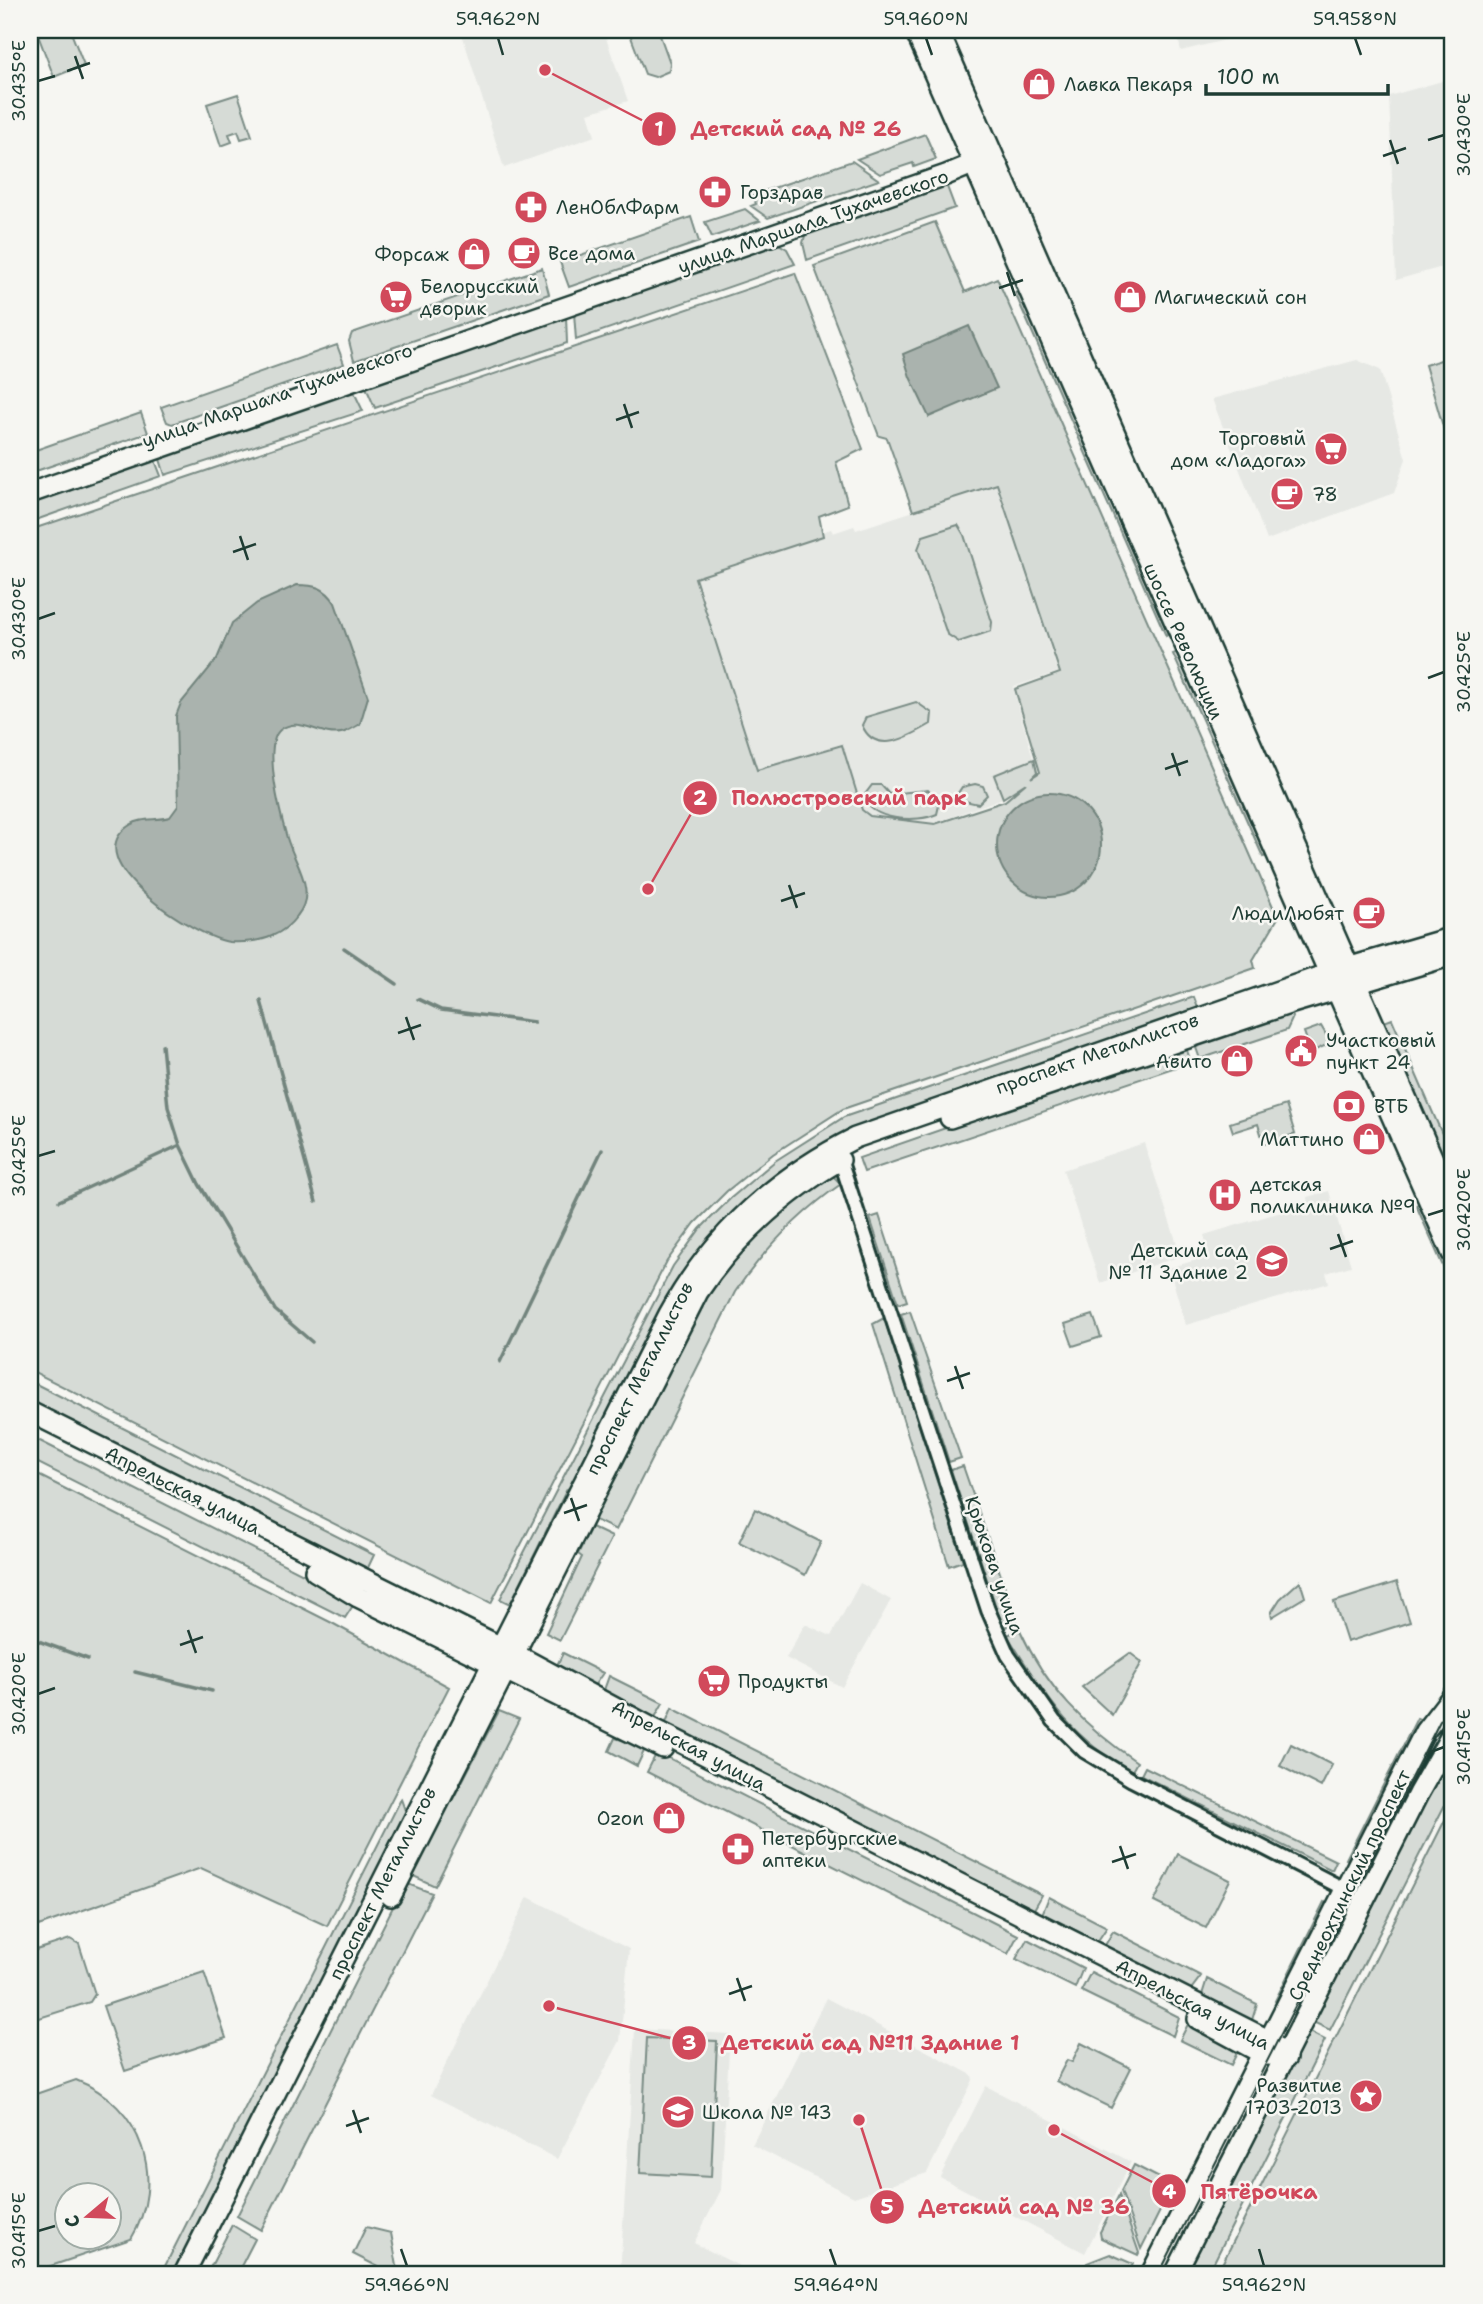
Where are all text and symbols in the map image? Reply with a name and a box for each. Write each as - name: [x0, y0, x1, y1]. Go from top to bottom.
- text: 59.962°N: [456, 7, 540, 31]
- text: 59.960°N: [883, 7, 969, 31]
- text: 59.958°N: [1313, 7, 1397, 31]
- text: 30.435°E: [7, 40, 31, 122]
- scale bar: [1206, 52, 1388, 96]
- text: 100 m: [1217, 63, 1280, 91]
- shop icon: Лавка Пекаря: [1020, 65, 1058, 103]
- place label: Лавка Пекаря: [1064, 72, 1193, 97]
- text: 30.430°E: [1452, 93, 1476, 177]
- callout: Детский сад № 26: [641, 108, 915, 150]
- text: 1: [654, 115, 664, 143]
- text: Детский сад № 26: [690, 115, 902, 143]
- street label: улица Маршала Тухачевского: [674, 163, 952, 280]
- pharmacy icon: Горздрав: [696, 173, 734, 211]
- place label: Горздрав: [740, 180, 823, 205]
- pharmacy icon: ЛенОблФарм: [512, 188, 550, 226]
- place label: ЛенОблФарм: [556, 195, 679, 220]
- cafe icon: Все дома: [505, 234, 543, 272]
- shop icon: Форсаж: [455, 235, 493, 273]
- place label: Все дома: [548, 241, 635, 266]
- place label: Форсаж: [375, 242, 449, 267]
- place label: Белорусский дворик: [420, 274, 539, 321]
- supermarket icon: Белорусский дворик: [377, 278, 415, 316]
- shop icon: Магический сон: [1111, 278, 1149, 316]
- place label: Магический сон: [1154, 285, 1307, 310]
- street label: улица Маршала Тухачевского: [138, 337, 416, 454]
- place label: Торговый дом «Ладога»: [1171, 426, 1306, 473]
- supermarket icon: Торговый дом «Ладога»: [1312, 430, 1350, 468]
- cafe icon: 78: [1268, 475, 1306, 513]
- place label: 78: [1312, 482, 1338, 507]
- street label: шоссе Революции: [1138, 559, 1229, 724]
- text: 30.430°E: [7, 577, 31, 661]
- text: 30.425°E: [1452, 631, 1476, 713]
- callout: Полюстровский парк: [682, 777, 980, 819]
- text: 2: [693, 784, 708, 812]
- text: Полюстровский парк: [731, 784, 967, 812]
- cafe icon: ЛюдиЛюбят: [1350, 894, 1388, 932]
- place label: ЛюдиЛюбят: [1232, 901, 1344, 926]
- street label: проспект Металлистов: [992, 1007, 1202, 1100]
- place label: Участковый пункт 24: [1326, 1028, 1436, 1075]
- public building icon: Участковый пункт 24: [1282, 1032, 1320, 1070]
- shop icon: Авито: [1218, 1042, 1256, 1080]
- place label: Авито: [1156, 1049, 1212, 1074]
- bank icon: ВТБ: [1330, 1087, 1368, 1125]
- place label: ВТБ: [1374, 1094, 1409, 1119]
- text: 30.425°E: [7, 1115, 31, 1197]
- shop icon: Маттино: [1350, 1120, 1388, 1158]
- place label: Маттино: [1260, 1127, 1344, 1152]
- text: 30.420°E: [1452, 1168, 1476, 1252]
- place label: детская поликлиника №9: [1250, 1172, 1416, 1219]
- hospital icon: детская поликлиника №9: [1206, 1176, 1244, 1214]
- place label: Детский сад № 11 Здание 2: [1108, 1238, 1248, 1285]
- school or university icon: Детский сад № 11 Здание 2: [1253, 1242, 1291, 1280]
- street label: проспект Металлистов: [580, 1278, 699, 1479]
- street label: Апрельская улица: [101, 1440, 265, 1541]
- street label: Крюкова улица: [959, 1493, 1030, 1638]
- text: 30.420°E: [7, 1652, 31, 1736]
- supermarket icon: Продукты: [695, 1662, 733, 1700]
- place label: Продукты: [738, 1669, 828, 1694]
- street label: Апрельская улица: [607, 1694, 770, 1797]
- text: 30.415°E: [1452, 1708, 1476, 1786]
- street label: Среднеохтинский проспект: [1283, 1765, 1417, 2005]
- street label: проспект Металлистов: [323, 1783, 442, 1984]
- shop icon: Ozon: [650, 1799, 688, 1837]
- place label: Ozon: [597, 1806, 644, 1831]
- place label: Петербургские аптеки: [762, 1826, 898, 1873]
- pharmacy icon: Петербургские аптеки: [719, 1830, 757, 1868]
- street label: Апрельская улица: [1111, 1953, 1274, 2056]
- callout: Детский сад №11 Здание 1: [671, 2022, 1033, 2064]
- text: 3: [682, 2029, 696, 2057]
- text: Детский сад №11 Здание 1: [720, 2029, 1020, 2057]
- place label: Развитие 1703-2013: [1245, 2073, 1342, 2120]
- place icon: Развитие 1703-2013: [1347, 2077, 1385, 2115]
- school or university icon: Школа № 143: [659, 2093, 697, 2131]
- place label: Школа № 143: [702, 2100, 832, 2125]
- callout: Пятёрочка: [1151, 2170, 1331, 2212]
- text: 4: [1162, 2178, 1177, 2206]
- text: Пятёрочка: [1200, 2178, 1318, 2206]
- north arrow: [52, 2182, 122, 2252]
- callout: Детский сад № 36: [870, 2186, 1144, 2228]
- text: 30.415°E: [7, 2192, 31, 2270]
- text: 5: [880, 2193, 894, 2221]
- text: Детский сад № 36: [918, 2193, 1130, 2221]
- text: С: [59, 2212, 86, 2231]
- text: 59.966°N: [364, 2273, 450, 2297]
- text: 59.964°N: [793, 2273, 879, 2297]
- text: 59.962°N: [1222, 2273, 1306, 2297]

